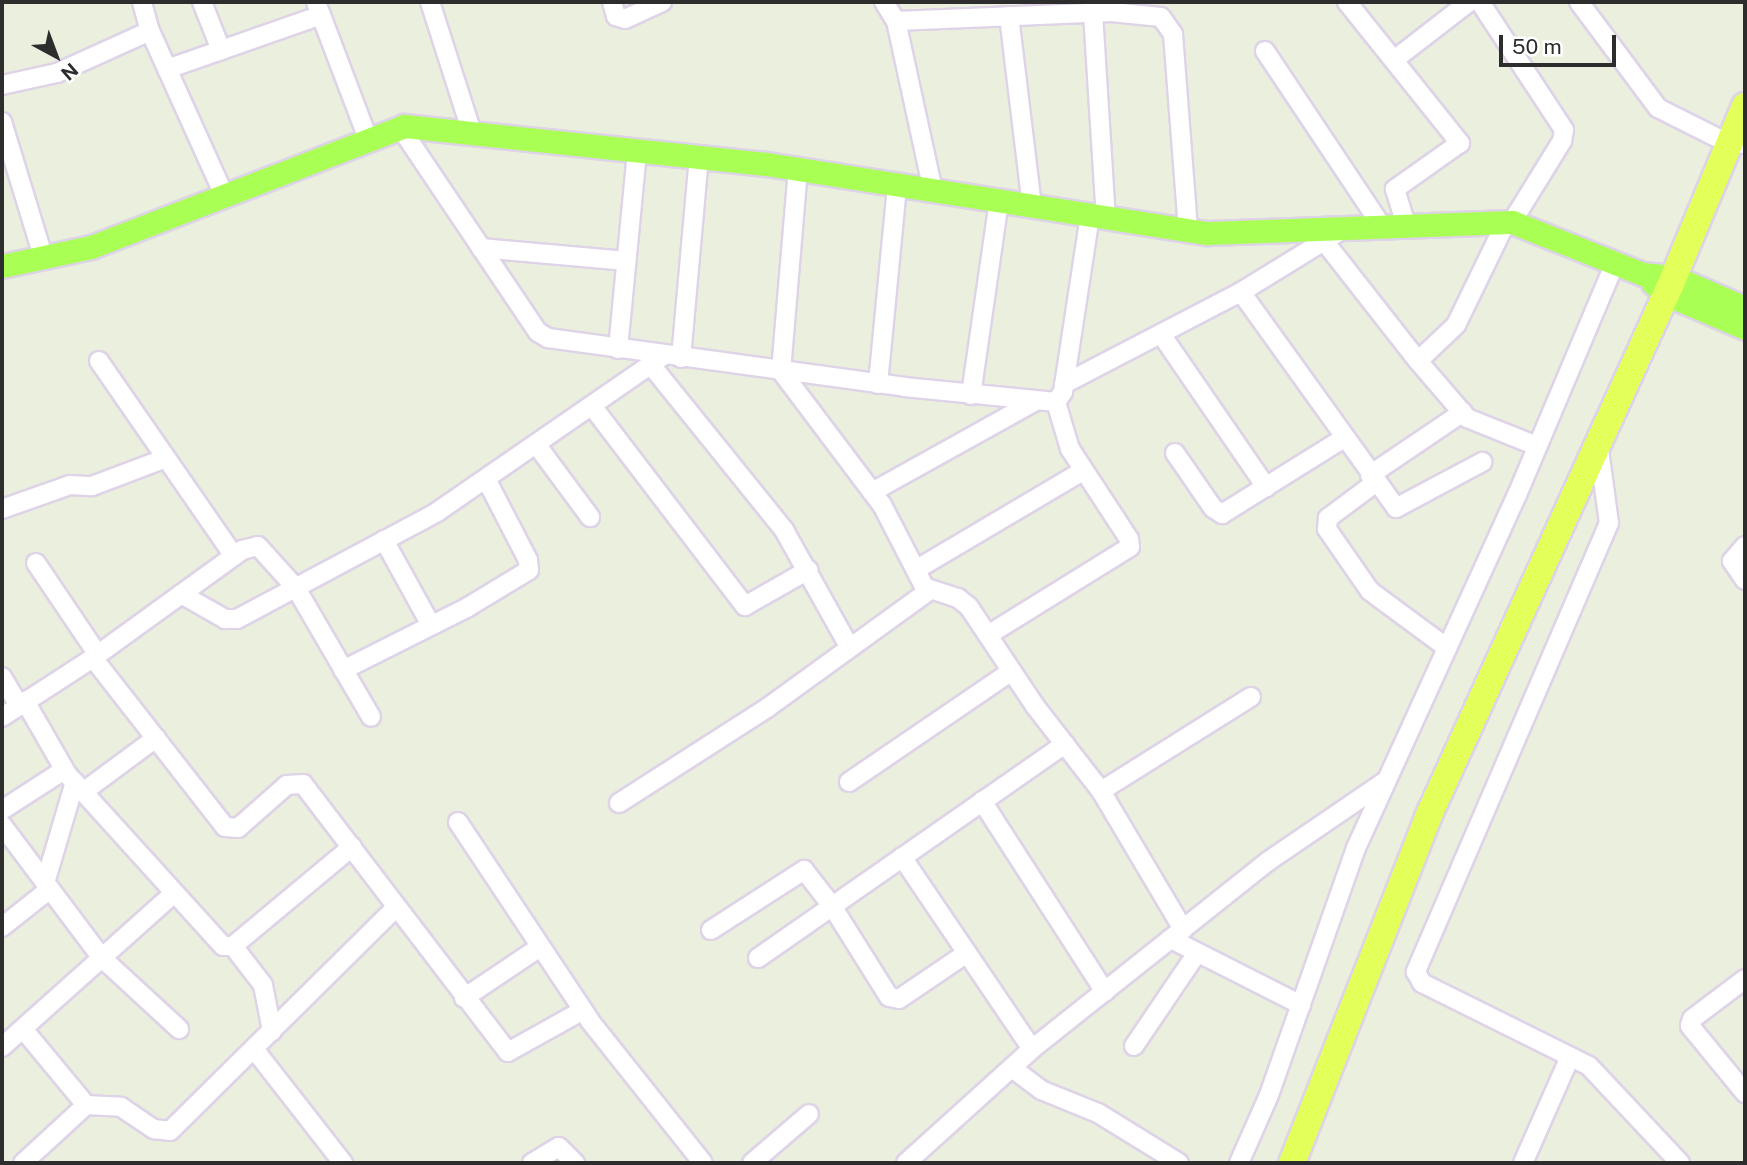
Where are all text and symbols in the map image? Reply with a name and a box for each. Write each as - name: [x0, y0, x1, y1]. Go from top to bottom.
- north arrow: [21, 21, 91, 91]
- scale bar: [1502, 21, 1619, 65]
- text: 50 m: [1512, 34, 1562, 59]
- text: N: [57, 59, 83, 85]

